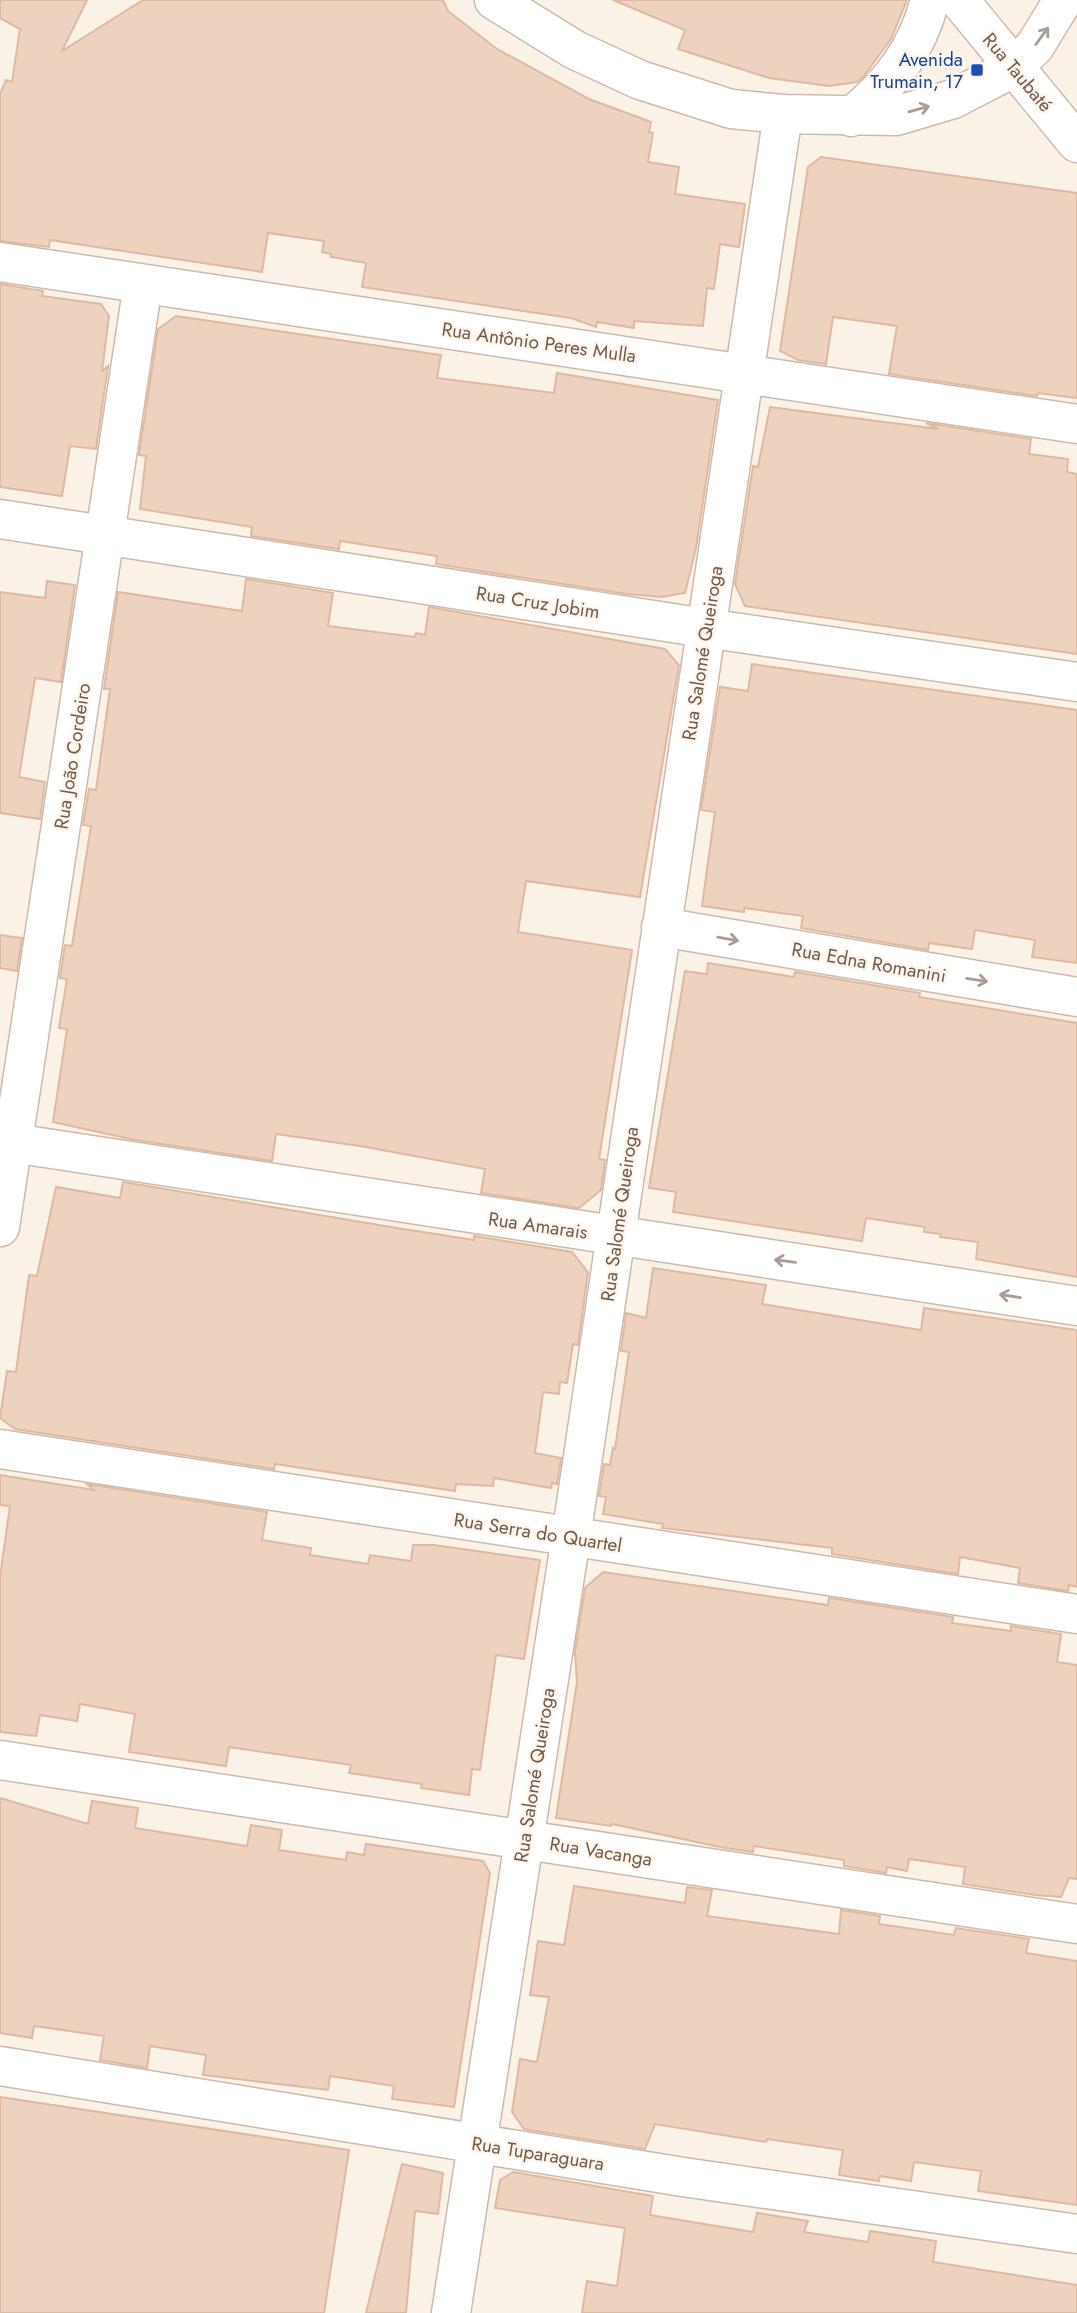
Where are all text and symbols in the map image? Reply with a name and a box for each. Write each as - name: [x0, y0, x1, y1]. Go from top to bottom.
- street label: Rua Taubaté: [976, 27, 1059, 118]
- one-way arrow: [1035, 27, 1049, 46]
- place label: Avenida Trumain, 17: [870, 46, 963, 95]
- marker: Avenida Trumain, 17: [969, 62, 985, 78]
- one-way arrow: [907, 102, 929, 115]
- street label: Rua Antônio Peres Mulla: [440, 315, 638, 370]
- street label: Rua Salomé Queiroga: [675, 564, 730, 742]
- street label: Rua Cruz Jobim: [474, 579, 602, 626]
- street label: Rua João Cordeiro: [48, 681, 97, 831]
- one-way arrow: [717, 932, 739, 946]
- street label: Rua Edna Romanini: [790, 936, 948, 989]
- one-way arrow: [965, 974, 988, 987]
- street label: Rua Salomé Queiroga: [594, 1125, 645, 1303]
- street label: Rua Amarais: [486, 1205, 590, 1246]
- one-way arrow: [774, 1254, 797, 1267]
- one-way arrow: [999, 1289, 1021, 1302]
- street label: Rua Serra do Quartel: [452, 1506, 624, 1559]
- street label: Rua Salomé Queiroga: [507, 1686, 562, 1864]
- street label: Rua Vacanga: [548, 1830, 654, 1873]
- street label: Rua Tuparaguara: [470, 2130, 606, 2177]

